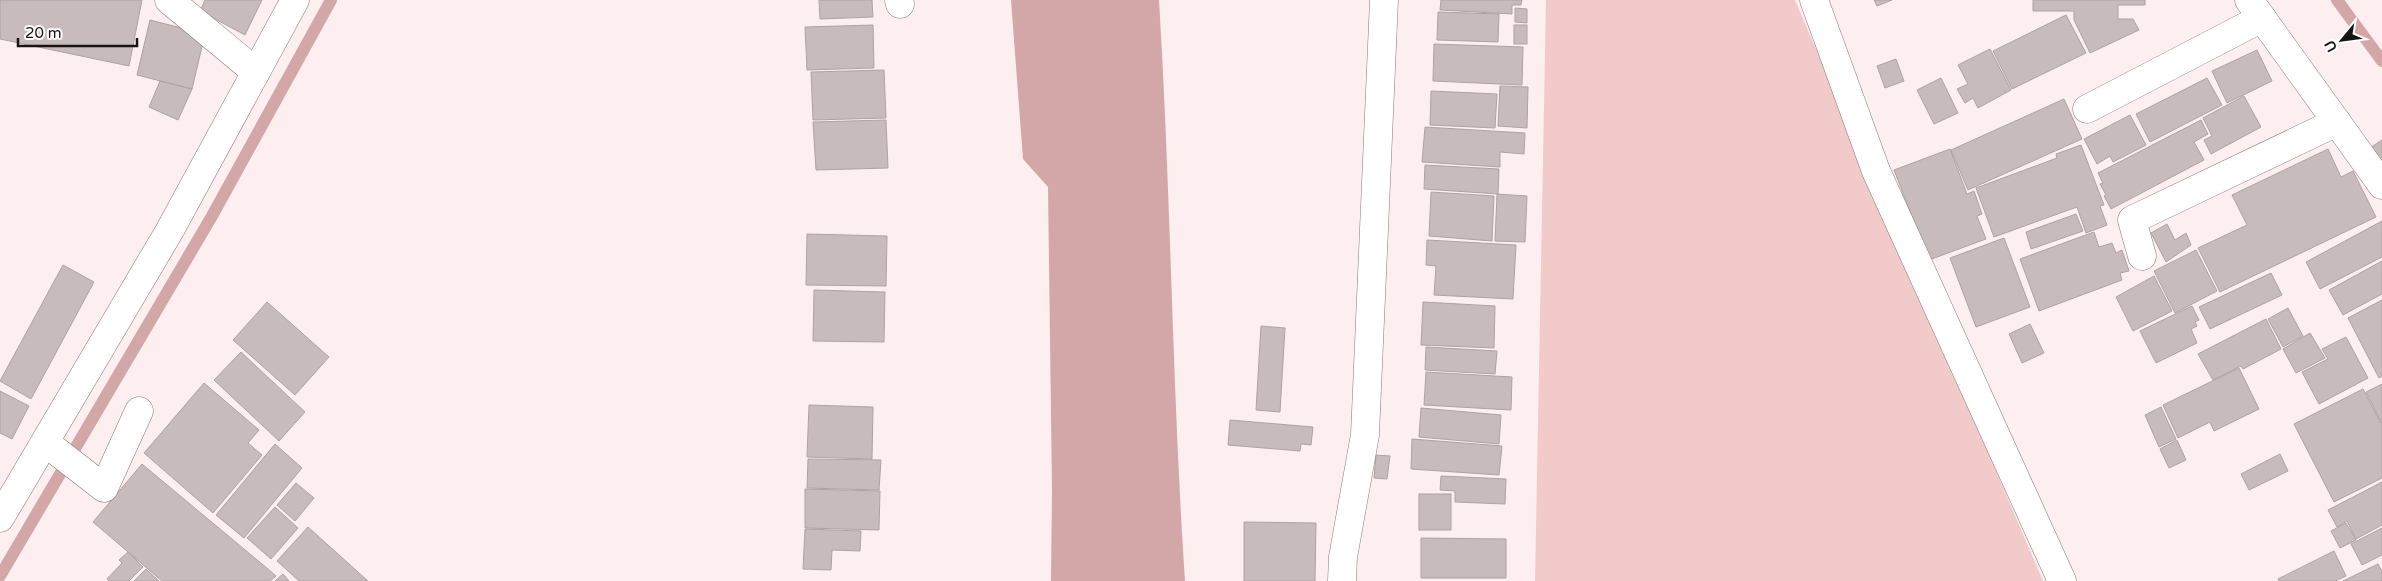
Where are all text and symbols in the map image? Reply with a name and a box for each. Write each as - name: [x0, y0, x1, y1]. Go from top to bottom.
- scale bar: [18, 15, 136, 47]
- north arrow: [2317, 15, 2367, 65]
- text: 20 m: [25, 24, 62, 42]
- text: U: [2321, 37, 2341, 55]

